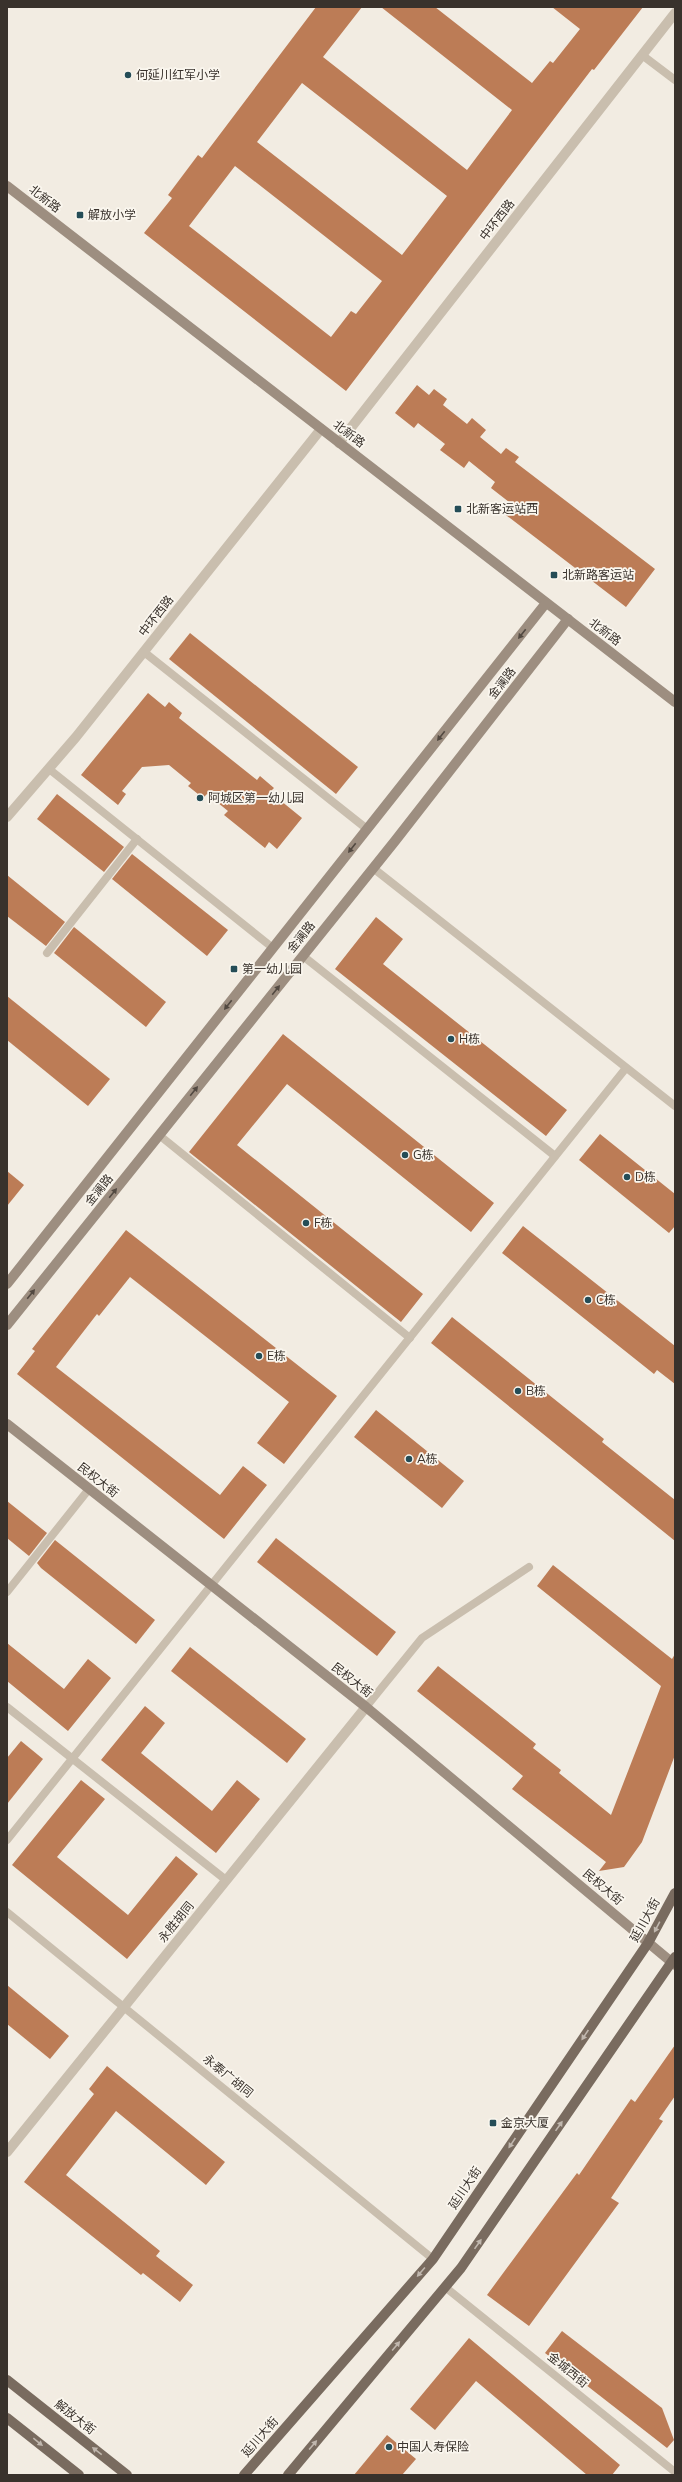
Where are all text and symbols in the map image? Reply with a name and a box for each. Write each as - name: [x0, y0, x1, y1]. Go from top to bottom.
- place label: 何延川红军小学: [136, 67, 220, 83]
- marker: 何延川红军小学: [123, 70, 133, 80]
- street label: 北新路: [26, 182, 64, 216]
- street label: 中环西路: [476, 196, 518, 244]
- place label: 解放小学: [88, 207, 136, 223]
- marker: 解放小学: [75, 210, 85, 220]
- street label: 北新路: [330, 417, 368, 451]
- place label: 北新客运站西: [466, 501, 538, 517]
- marker: 北新客运站西: [453, 504, 463, 514]
- place label: 北新路客运站: [562, 567, 634, 583]
- marker: 北新路客运站: [549, 570, 559, 580]
- street label: 中环西路: [135, 592, 177, 640]
- street label: 北新路: [586, 615, 624, 649]
- one-way arrow: [518, 628, 527, 639]
- street label: 金澜路: [485, 664, 519, 702]
- one-way arrow: [437, 730, 446, 741]
- place label: 阿城区第一幼儿园: [208, 790, 304, 806]
- marker: 阿城区第一幼儿园: [195, 793, 205, 803]
- one-way arrow: [348, 843, 356, 854]
- street label: 金澜路: [283, 918, 319, 956]
- place label: 第一幼儿园: [242, 961, 302, 977]
- marker: 第一幼儿园: [229, 964, 239, 974]
- one-way arrow: [271, 985, 280, 995]
- one-way arrow: [224, 1000, 232, 1011]
- place label: H栋: [459, 1031, 480, 1047]
- marker: H栋: [446, 1034, 456, 1044]
- one-way arrow: [190, 1086, 199, 1097]
- place label: G栋: [413, 1147, 434, 1163]
- marker: G栋: [400, 1150, 410, 1160]
- place label: D栋: [635, 1169, 656, 1185]
- street label: 金澜路: [81, 1171, 117, 1209]
- marker: D栋: [622, 1172, 632, 1182]
- one-way arrow: [108, 1187, 117, 1198]
- place label: F栋: [314, 1215, 333, 1231]
- marker: F栋: [301, 1218, 311, 1228]
- one-way arrow: [27, 1289, 36, 1300]
- place label: C栋: [596, 1292, 616, 1308]
- marker: C栋: [583, 1295, 593, 1305]
- place label: E栋: [267, 1348, 286, 1364]
- marker: E栋: [254, 1351, 264, 1361]
- place label: B栋: [526, 1383, 546, 1399]
- marker: B栋: [513, 1386, 523, 1396]
- place label: A栋: [417, 1451, 438, 1467]
- marker: A栋: [404, 1454, 414, 1464]
- street label: 民权大街: [74, 1459, 122, 1501]
- street label: 民权大街: [328, 1659, 376, 1701]
- street label: 民权大街: [579, 1865, 627, 1909]
- street label: 延川大街: [626, 1895, 664, 1945]
- street label: 永胜胡同: [155, 1898, 197, 1946]
- one-way arrow: [653, 1921, 660, 1933]
- one-way arrow: [581, 2030, 589, 2041]
- street label: 永泰广胡同: [200, 2051, 256, 2101]
- place label: 金京大厦: [501, 2115, 549, 2131]
- marker: 金京大厦: [488, 2118, 498, 2128]
- one-way arrow: [555, 2120, 563, 2131]
- one-way arrow: [508, 2138, 516, 2148]
- street label: 延川大街: [445, 2164, 485, 2212]
- one-way arrow: [474, 2239, 482, 2249]
- one-way arrow: [417, 2267, 426, 2277]
- one-way arrow: [392, 2340, 401, 2351]
- street label: 金城西街: [544, 2349, 592, 2391]
- street label: 解放大街: [51, 2396, 99, 2438]
- street label: 延川大街: [238, 2414, 282, 2460]
- one-way arrow: [32, 2438, 43, 2446]
- place label: 中国人寿保险: [397, 2439, 469, 2455]
- one-way arrow: [308, 2440, 317, 2450]
- marker: 中国人寿保险: [384, 2442, 394, 2452]
- one-way arrow: [91, 2446, 102, 2455]

